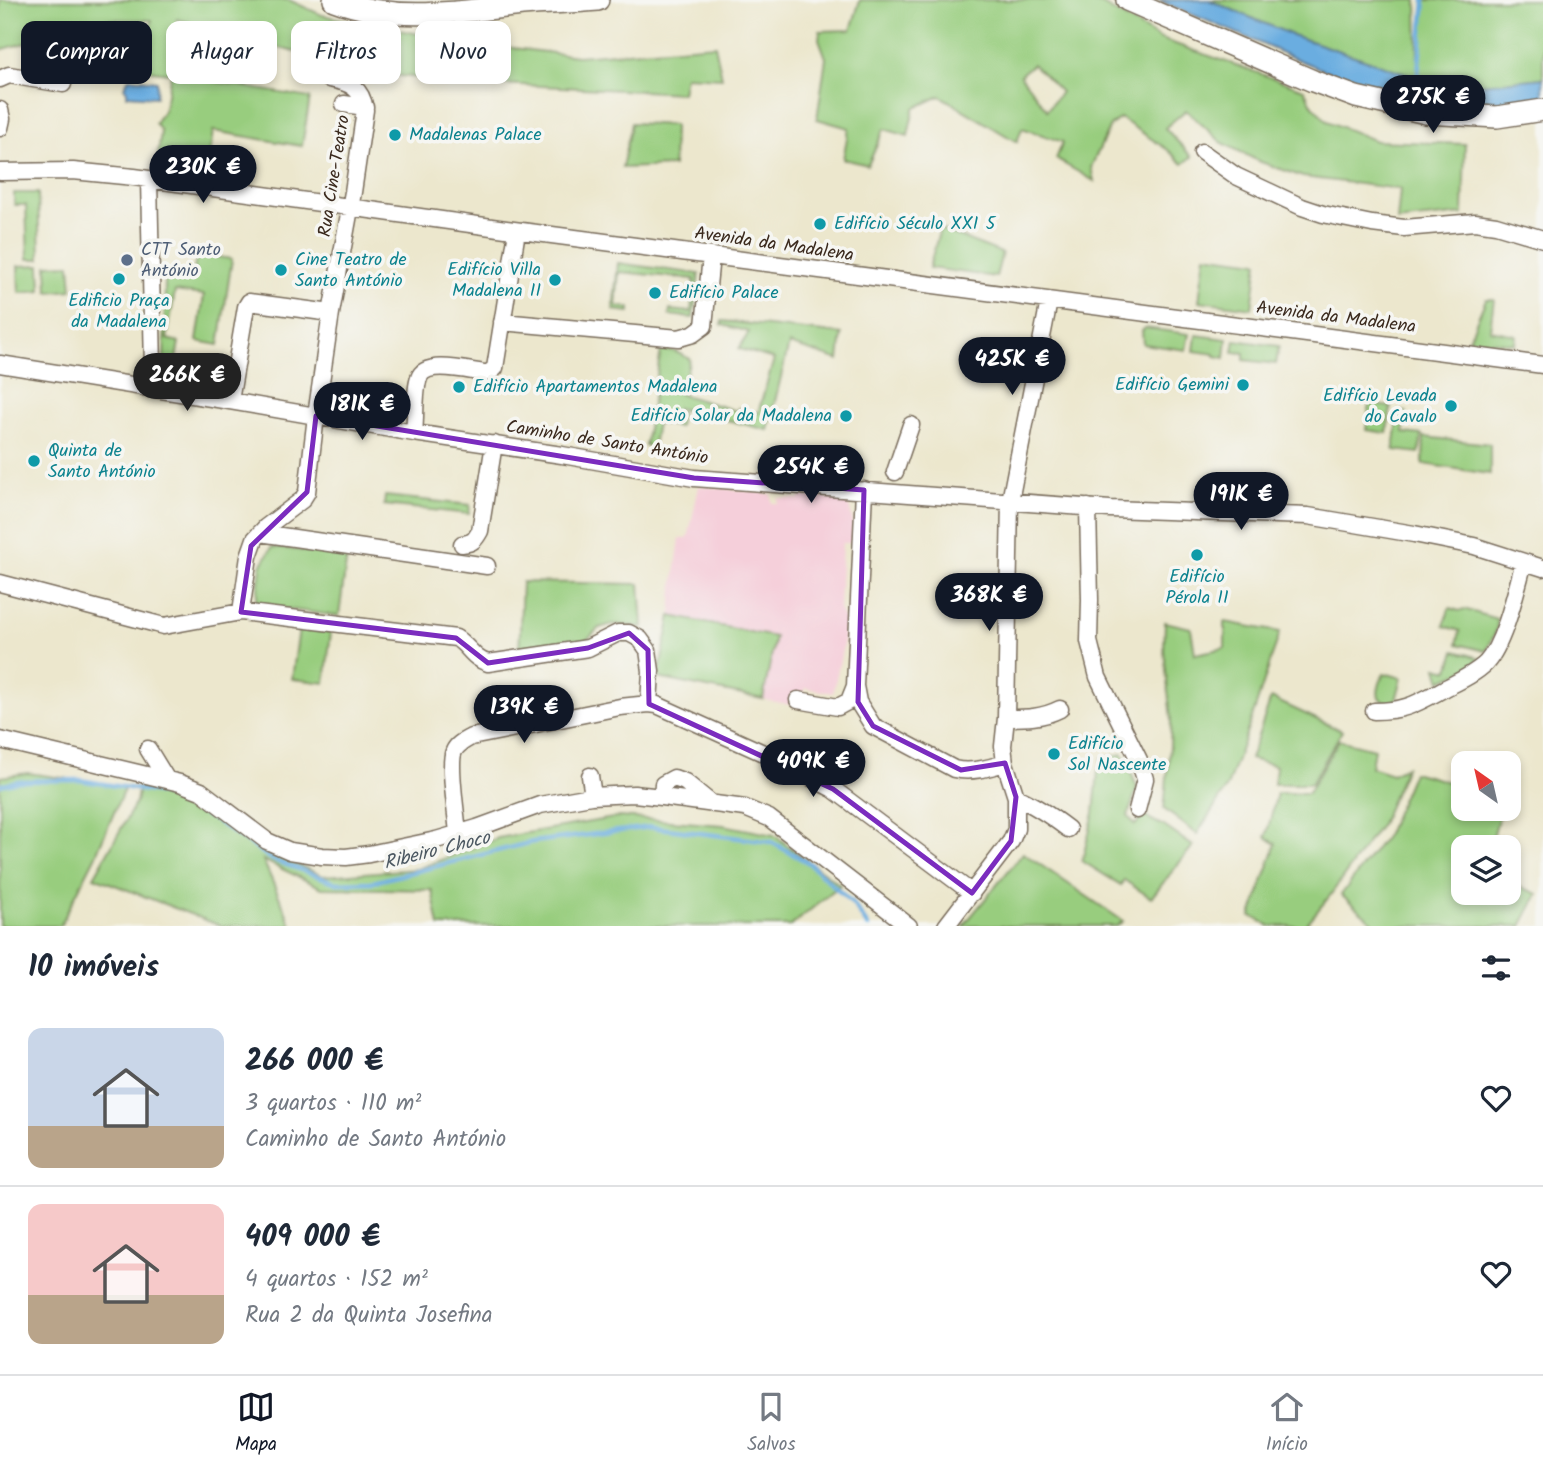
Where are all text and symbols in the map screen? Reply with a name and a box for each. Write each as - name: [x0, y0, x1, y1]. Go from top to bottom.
- chip: Comprar: [21, 21, 152, 84]
- chip: Alugar: [166, 21, 277, 84]
- chip: Filtros: [291, 21, 401, 84]
- chip: Novo: [415, 21, 511, 84]
- pin: 275K €: [1376, 76, 1490, 135]
- text: 275K €: [1396, 80, 1470, 116]
- street label: Rua Cine-Teatro: [311, 113, 359, 239]
- place label: Madalenas Palace: [409, 121, 542, 150]
- marker: Madalenas Palace: [387, 127, 403, 143]
- pin: 230K €: [146, 146, 260, 205]
- text: 230K €: [165, 150, 241, 186]
- place label: Edifício Século XXI 5: [834, 210, 997, 239]
- marker: Edifício Século XXI 5: [812, 216, 828, 232]
- street label: Avenida da Madalena: [693, 219, 855, 271]
- place label: CTT Santo António: [141, 236, 221, 286]
- place label: Cine Teatro de Santo António: [295, 246, 407, 296]
- marker: CTT Santo António: [119, 252, 135, 268]
- place label: Edifício Villa Madalena II: [447, 256, 541, 306]
- marker: Cine Teatro de Santo António: [273, 262, 289, 278]
- marker: Edificio Praça da Madalena: [111, 271, 127, 287]
- marker: Edifício Villa Madalena II: [547, 272, 563, 288]
- place label: Edifício Palace: [669, 279, 779, 308]
- marker: Edifício Palace: [647, 285, 663, 301]
- place label: Edificio Praça da Madalena: [68, 287, 170, 337]
- street label: Avenida da Madalena: [1255, 294, 1417, 342]
- pin: 425K €: [955, 338, 1069, 397]
- text: 425K €: [975, 342, 1049, 378]
- pin: 266K €: [130, 354, 244, 413]
- text: 266K €: [149, 358, 225, 394]
- place label: Edifício Gemini: [1115, 371, 1230, 400]
- place label: Edifício Apartamentos Madalena: [473, 373, 718, 402]
- marker: Edifício Gemini: [1235, 377, 1251, 393]
- marker: Edifício Apartamentos Madalena: [451, 379, 467, 395]
- pin: 181K €: [305, 382, 419, 442]
- place label: Edifício Levada do Cavalo: [1323, 382, 1437, 432]
- text: 181K €: [330, 387, 394, 423]
- marker: Edifício Levada do Cavalo: [1443, 398, 1459, 414]
- place label: Edifício Solar da Madalena: [630, 402, 832, 431]
- marker: Edifício Solar da Madalena: [838, 408, 854, 424]
- street label: Caminho de Santo António: [504, 413, 710, 473]
- place label: Quinta de Santo António: [48, 437, 156, 487]
- pin: 254K €: [754, 446, 868, 505]
- text: 254K €: [774, 450, 848, 486]
- marker: Quinta de Santo António: [26, 453, 42, 469]
- pin: 191K €: [1184, 472, 1298, 532]
- text: 191K €: [1210, 477, 1272, 513]
- marker: Edifício Pérola II: [1189, 547, 1205, 563]
- place label: Edifício Pérola II: [1166, 563, 1229, 613]
- pin: 368K €: [932, 574, 1046, 633]
- text: 368K €: [951, 578, 1027, 614]
- pin: 139K €: [467, 686, 581, 745]
- text: 139K €: [490, 690, 558, 726]
- place label: Edifício Sol Nascente: [1068, 730, 1166, 780]
- pin: 409K €: [756, 740, 870, 799]
- text: 409K €: [776, 744, 850, 780]
- marker: Edifício Sol Nascente: [1046, 746, 1062, 762]
- north arrow: [1451, 751, 1521, 821]
- map controls: [1451, 751, 1521, 905]
- water label: Ribeiro Choco: [381, 823, 495, 879]
- button: layers: [1451, 835, 1521, 905]
- text: 10 imóveis: [28, 944, 159, 992]
- icon: filters: [1477, 949, 1515, 987]
- text: 266 000 €: [245, 1038, 383, 1086]
- icon: home: [84, 1056, 168, 1140]
- icon: heart: [1477, 1079, 1515, 1117]
- text: 3 quartos · 110 m²: [245, 1086, 421, 1122]
- text: Caminho de Santo António: [245, 1122, 506, 1158]
- text: 409 000 €: [245, 1214, 380, 1262]
- icon: home: [84, 1232, 168, 1316]
- icon: heart: [1477, 1255, 1515, 1293]
- text: 4 quartos · 152 m²: [245, 1262, 428, 1298]
- text: Rua 2 da Quinta Josefina: [245, 1298, 493, 1334]
- tab: Mapa: [235, 1388, 277, 1460]
- tab: Salvos: [747, 1388, 796, 1460]
- tab: Início: [1266, 1388, 1308, 1460]

